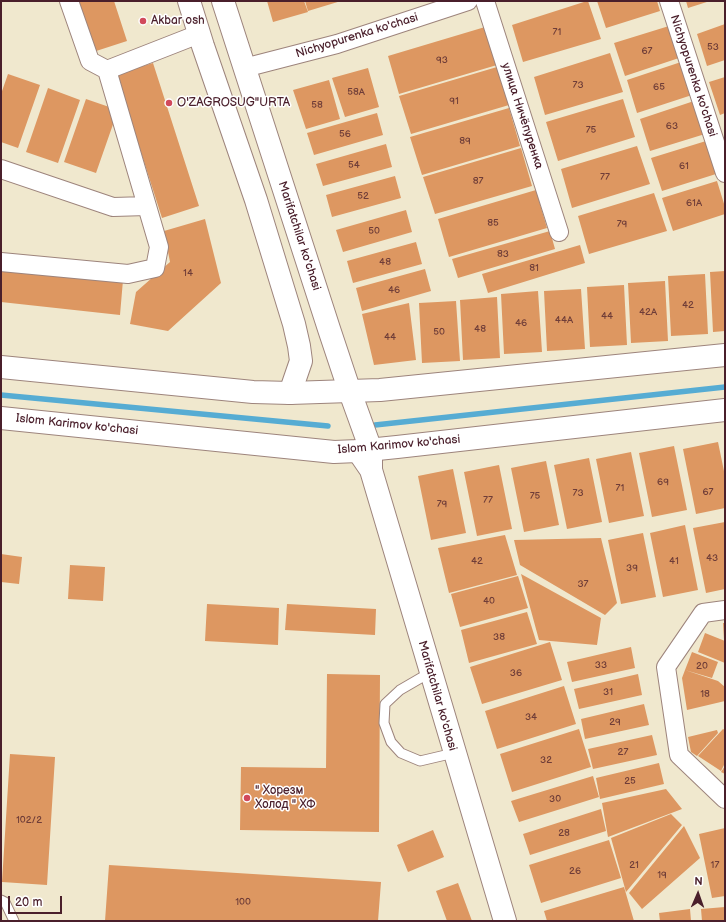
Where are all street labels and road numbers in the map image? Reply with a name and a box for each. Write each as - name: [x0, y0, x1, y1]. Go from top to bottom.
- street label: Nichyopurenka ko'chasi: [294, 10, 420, 62]
- street label: Nichyopurenka ko'chasi: [666, 13, 720, 139]
- street label: улица Ничёпуренка: [498, 61, 546, 171]
- street label: Marifatchilar ko'chasi: [275, 180, 323, 292]
- street label: Islom Karimov ko'chasi: [15, 411, 139, 439]
- street label: Islom Karimov ko'chasi: [337, 432, 461, 458]
- street label: Marifatchilar ko'chasi: [414, 639, 460, 753]

